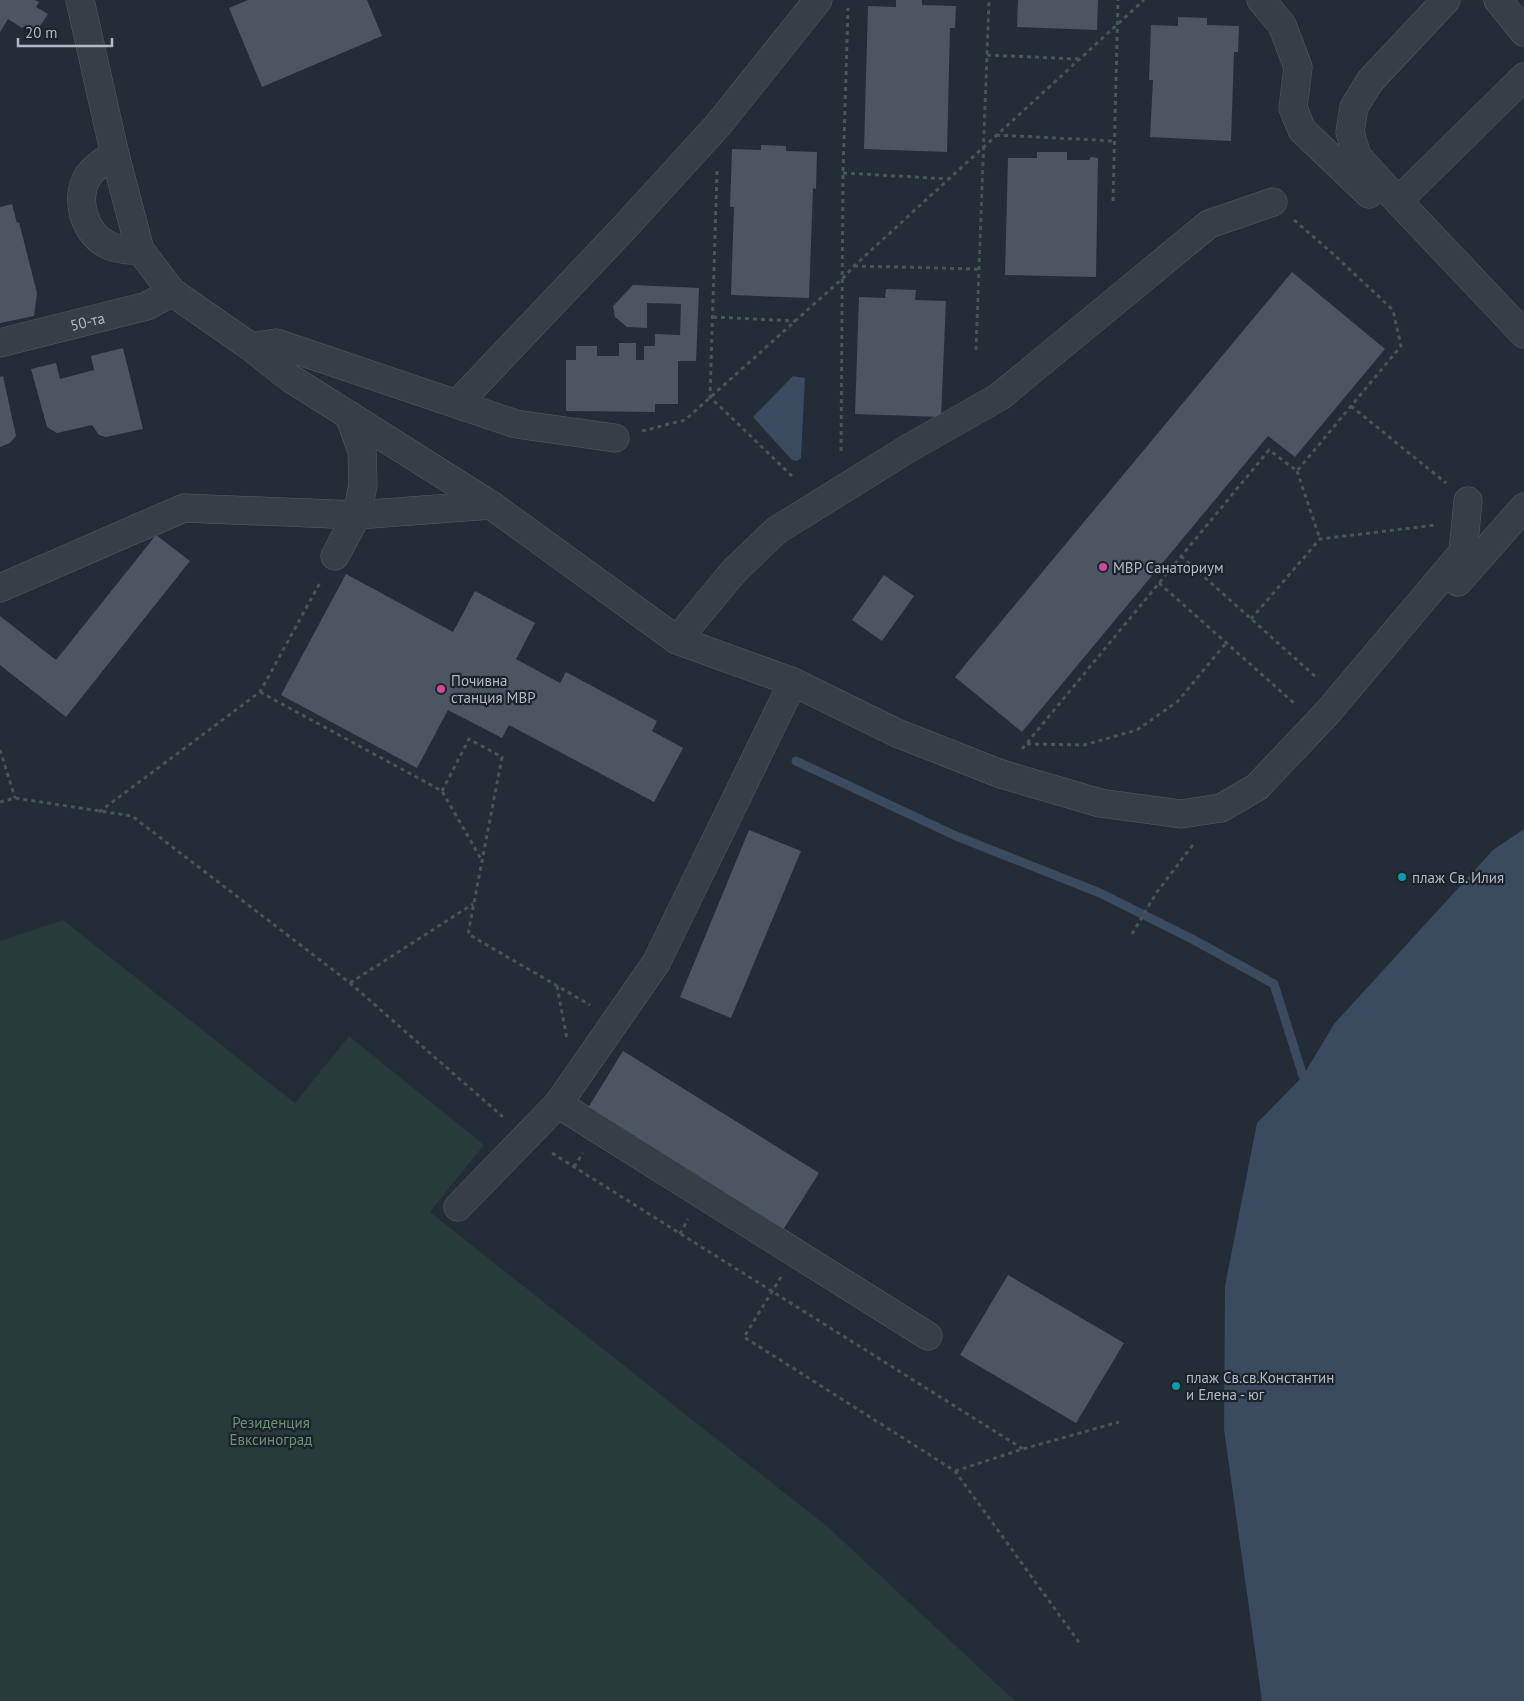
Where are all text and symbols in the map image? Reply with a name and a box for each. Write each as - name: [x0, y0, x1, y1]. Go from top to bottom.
- scale bar: [18, 15, 111, 47]
- text: 20 m: [25, 23, 58, 42]
- street label: 50-та: [68, 308, 107, 335]
- place label: МВР Санаториум: [1113, 558, 1224, 577]
- marker: МВР Санаториум: [1097, 561, 1109, 573]
- place label: Почивна станция МВР: [451, 671, 536, 707]
- marker: Почивна станция МВР: [435, 683, 447, 695]
- place label: плаж Св. Илия: [1412, 868, 1504, 887]
- marker: плаж Св. Илия: [1396, 871, 1408, 883]
- place label: плаж Св.св.Константин и Елена - юг: [1186, 1368, 1334, 1404]
- marker: плаж Св.св.Константин и Елена - юг: [1170, 1380, 1182, 1392]
- park label: Резиденция Евксиноград: [230, 1413, 312, 1449]

